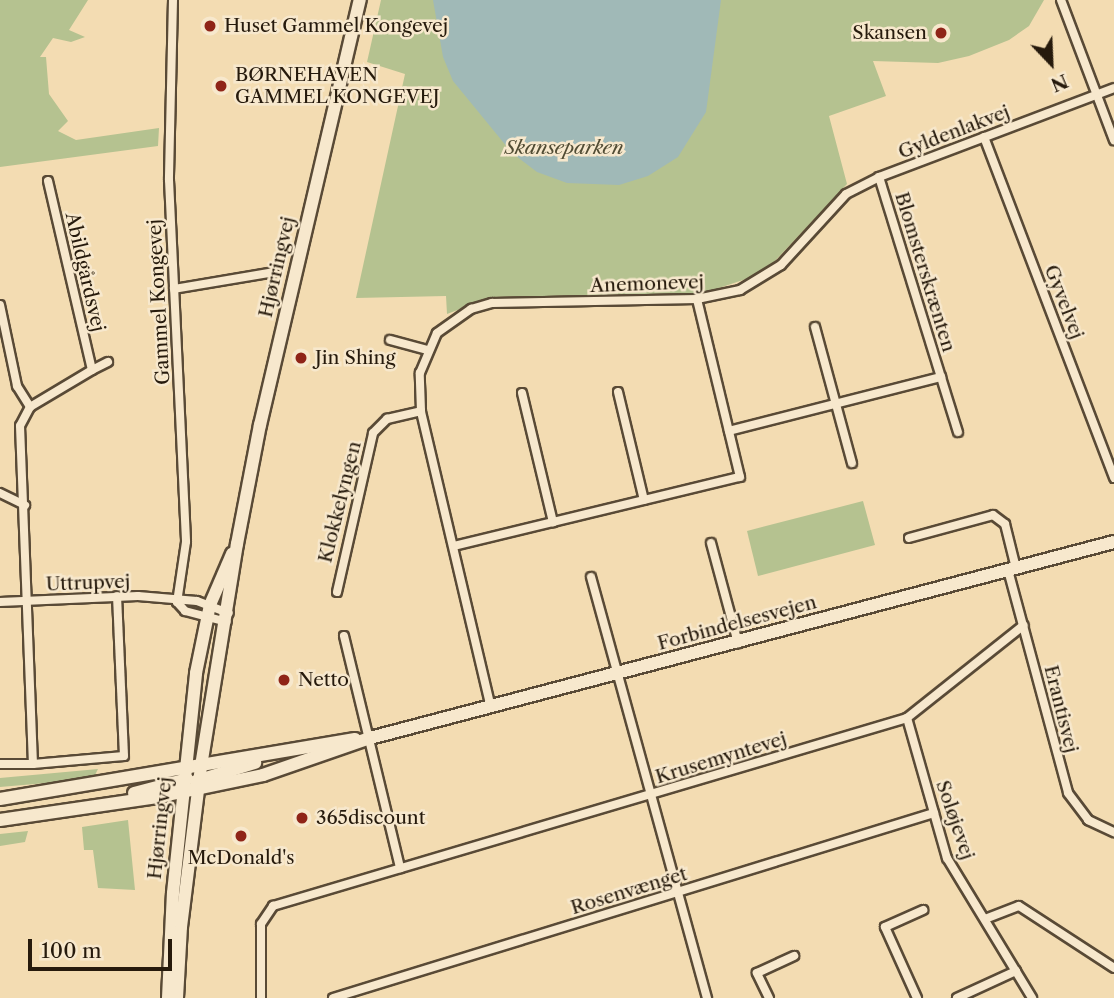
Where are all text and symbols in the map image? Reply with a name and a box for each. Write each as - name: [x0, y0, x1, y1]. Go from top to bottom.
- place label: Huset Gammel Kongevej: [224, 15, 448, 37]
- marker: Huset Gammel Kongevej: [202, 18, 218, 34]
- place label: Skansen: [852, 22, 927, 44]
- marker: Skansen: [933, 25, 949, 41]
- north arrow: [1016, 28, 1086, 98]
- place label: BØRNEHAVEN GAMMEL KONGEVEJ: [235, 64, 440, 108]
- text: N: [1047, 69, 1072, 97]
- marker: BØRNEHAVEN GAMMEL KONGEVEJ: [213, 78, 229, 94]
- street label: Gyldenlakvej: [895, 100, 1013, 164]
- park label: Skanseparken: [505, 137, 623, 159]
- street label: Blomsterskrænten: [890, 189, 960, 355]
- street label: Abildgårdsvej: [60, 210, 110, 334]
- street label: Hjørringvej: [254, 214, 300, 320]
- street label: Gammel Kongevej: [143, 219, 175, 385]
- street label: Gyvelvej: [1039, 262, 1089, 342]
- street label: Anemonevej: [590, 271, 704, 297]
- place label: Jin Shing: [315, 347, 395, 369]
- marker: Jin Shing: [293, 350, 309, 366]
- street label: Klokkelyngen: [314, 439, 366, 565]
- street label: Uttrupvej: [45, 570, 131, 596]
- street label: Forbindelsesvejen: [655, 591, 819, 655]
- street label: Erantisvej: [1039, 663, 1083, 755]
- place label: Netto: [298, 669, 349, 691]
- marker: Netto: [276, 672, 292, 688]
- street label: Krusemyntevej: [653, 727, 789, 789]
- street label: Hjørringvej: [143, 776, 177, 880]
- street label: Soløjevej: [931, 778, 979, 862]
- place label: 365discount: [316, 807, 425, 829]
- marker: 365discount: [294, 810, 310, 826]
- marker: McDonald's: [233, 828, 249, 844]
- place label: McDonald's: [187, 847, 295, 869]
- street label: Rosenvænget: [568, 862, 690, 920]
- scale bar: [32, 925, 175, 969]
- text: 100 m: [41, 938, 102, 963]

